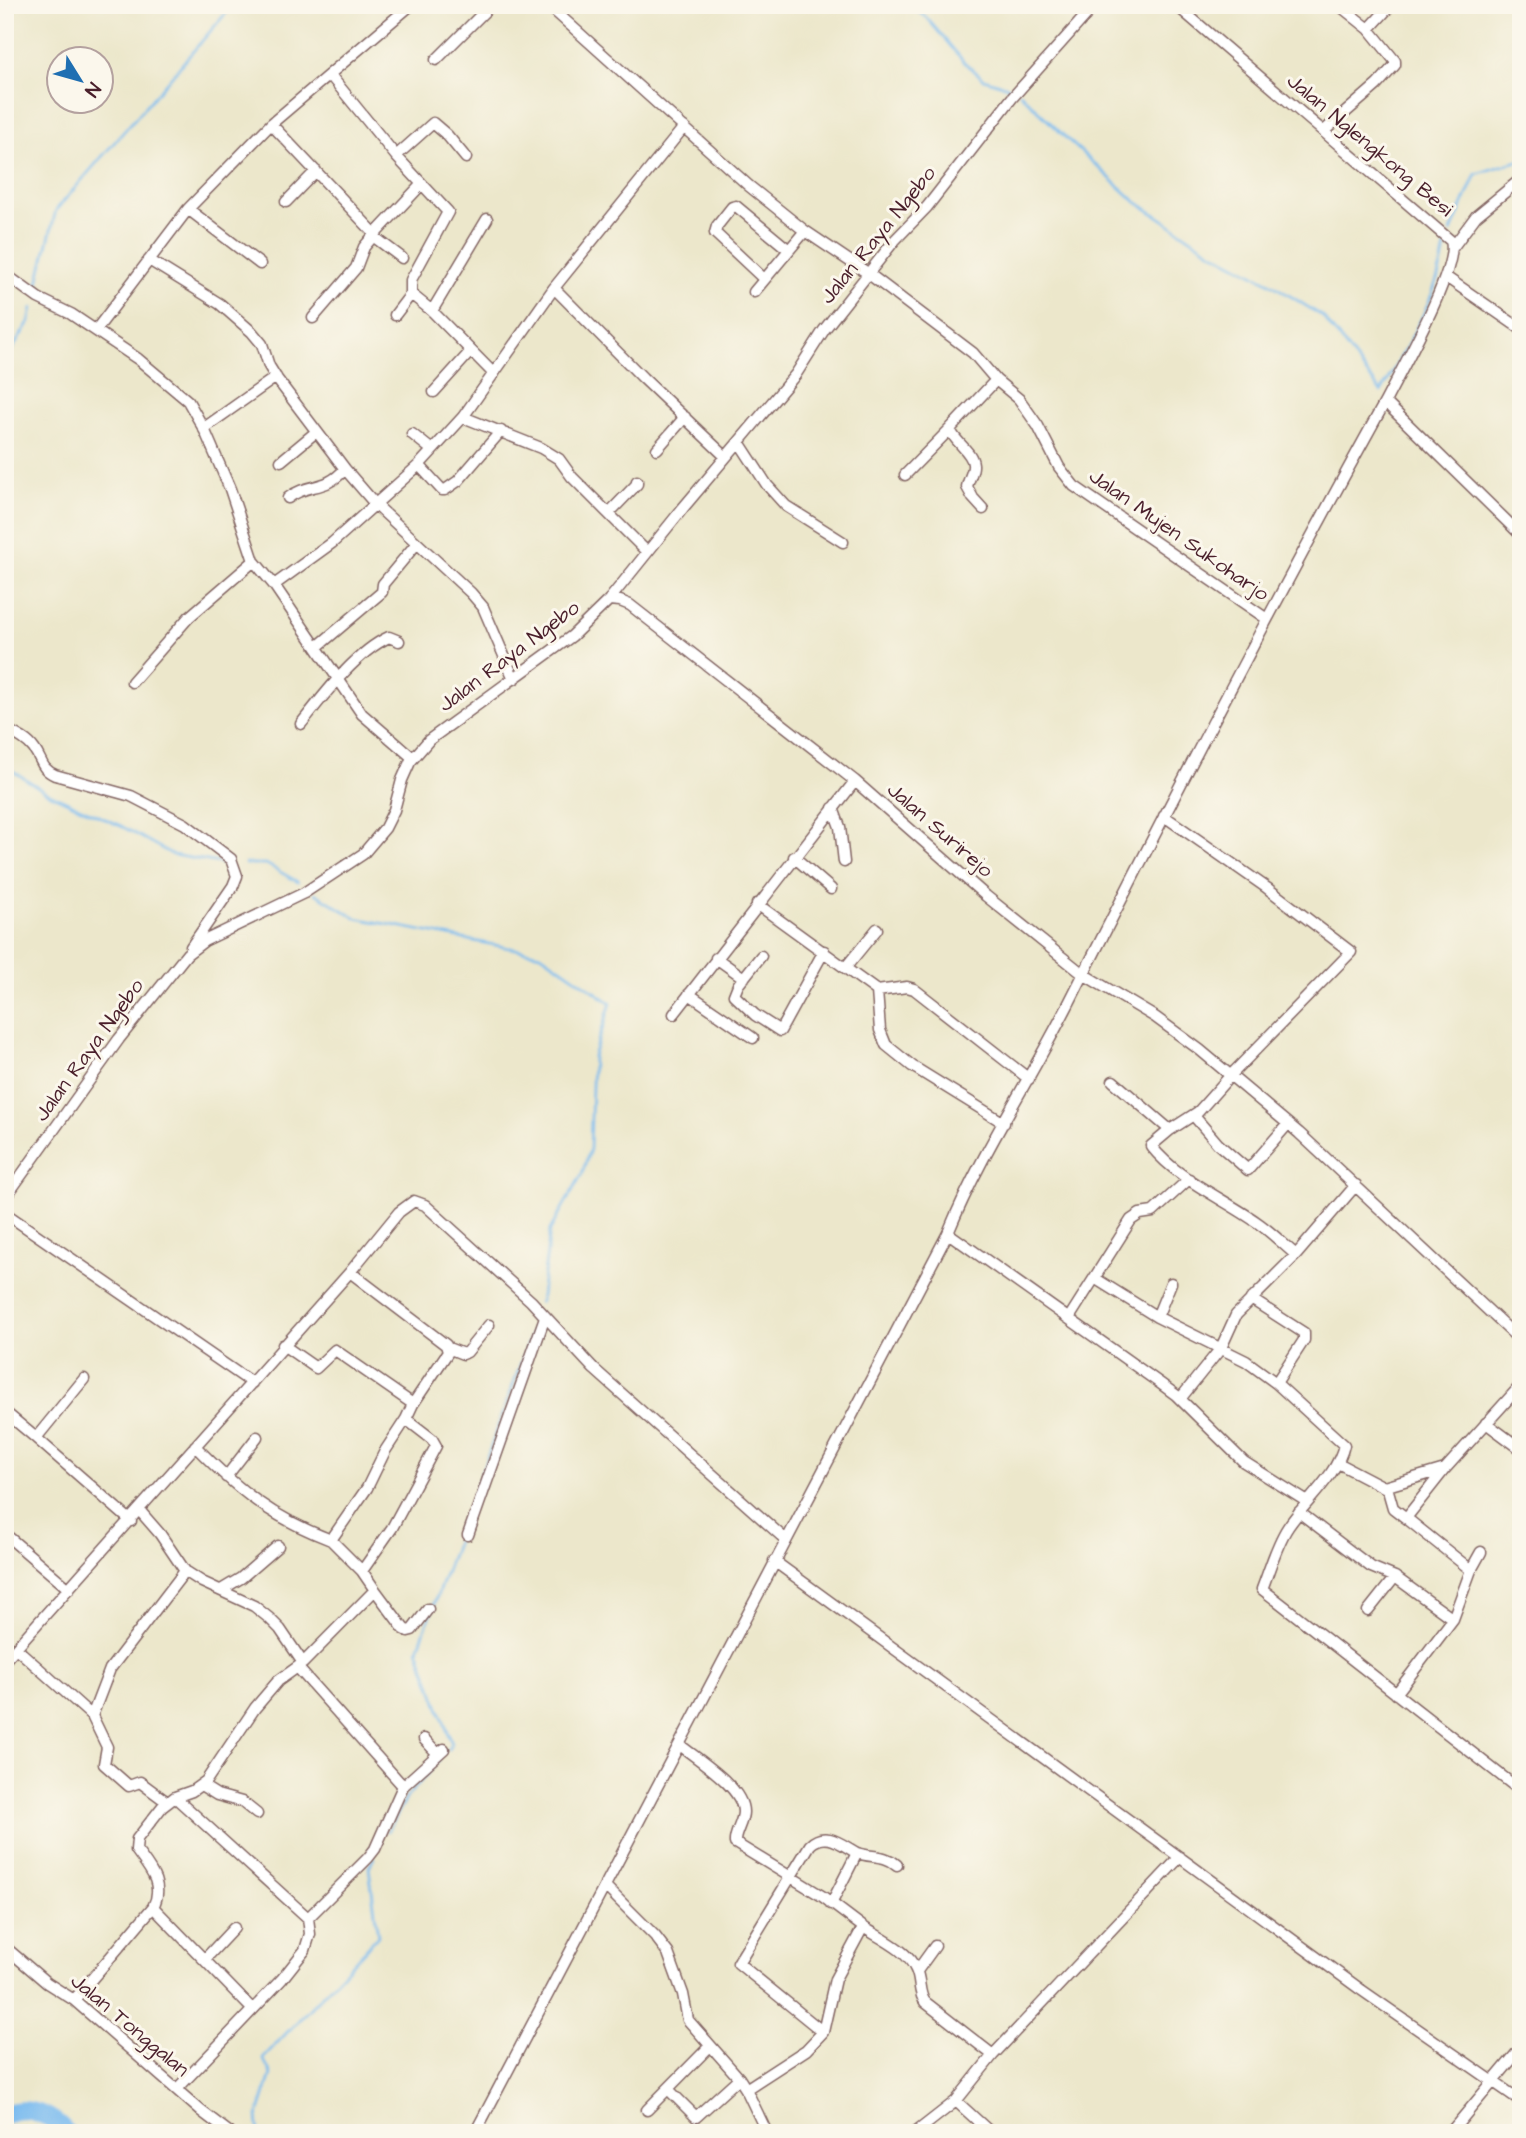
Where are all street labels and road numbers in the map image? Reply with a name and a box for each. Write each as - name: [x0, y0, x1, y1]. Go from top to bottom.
- street label: Jalan Nglengkong Besi: [1279, 67, 1459, 225]
- street label: Jalan Raya Ngebo: [813, 160, 944, 311]
- street label: Jalan Mujen Sukoharjo: [1083, 462, 1275, 608]
- street label: Jalan Raya Ngebo: [432, 593, 587, 720]
- street label: Jalan Surirejo: [881, 776, 1000, 884]
- street label: Jalan Raya Ngebo: [27, 973, 152, 1128]
- street label: Jalan Tonggalan: [63, 1967, 196, 2085]

